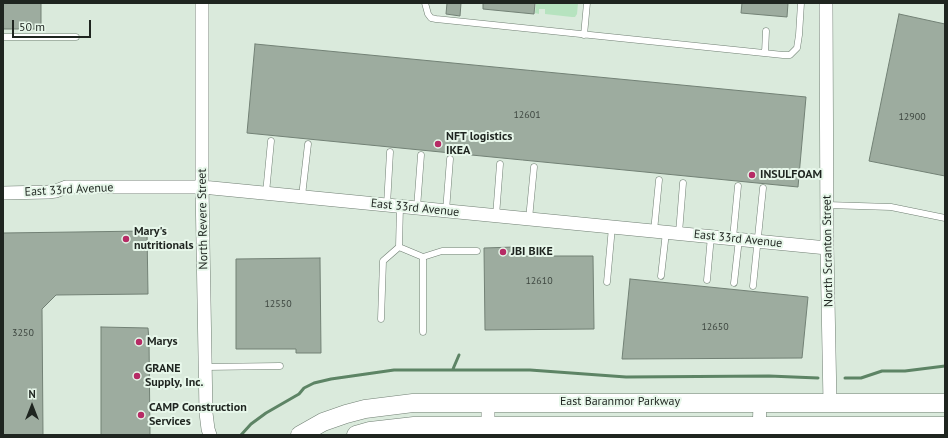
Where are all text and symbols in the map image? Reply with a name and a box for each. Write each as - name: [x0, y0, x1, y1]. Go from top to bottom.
- scale bar: [14, 12, 93, 38]
- text: 50 m: [19, 19, 45, 34]
- house number: 12601: [513, 109, 541, 121]
- house number: 12900: [898, 111, 926, 123]
- place label: NFT logistics IKEA: [446, 130, 512, 158]
- marker: NFT logistics IKEA: [433, 139, 443, 149]
- street label: North Revere Street: [195, 168, 211, 270]
- place label: INSULFOAM: [760, 168, 822, 182]
- marker: INSULFOAM: [747, 170, 757, 180]
- street label: East 33rd Avenue: [24, 180, 114, 200]
- street label: North Scranton Street: [820, 195, 836, 307]
- street label: East 33rd Avenue: [370, 196, 460, 220]
- place label: Mary's nutritionals: [134, 225, 194, 253]
- street label: East 33rd Avenue: [693, 227, 783, 251]
- marker: Mary's nutritionals: [121, 234, 131, 244]
- place label: JBI BIKE: [511, 245, 553, 259]
- marker: JBI BIKE: [498, 247, 508, 257]
- house number: 12610: [525, 275, 553, 287]
- house number: 12550: [264, 298, 292, 310]
- house number: 12650: [701, 321, 729, 333]
- house number: 3250: [12, 327, 34, 339]
- place label: Marys: [147, 335, 178, 349]
- marker: Marys: [134, 337, 144, 347]
- place label: GRANE Supply, Inc.: [145, 362, 203, 390]
- marker: GRANE Supply, Inc.: [132, 371, 142, 381]
- north arrow: [12, 386, 52, 426]
- text: N: [28, 387, 36, 401]
- street label: East Baranmor Parkway: [560, 395, 680, 409]
- place label: CAMP Construction Services: [149, 401, 247, 429]
- marker: CAMP Construction Services: [136, 410, 146, 420]

